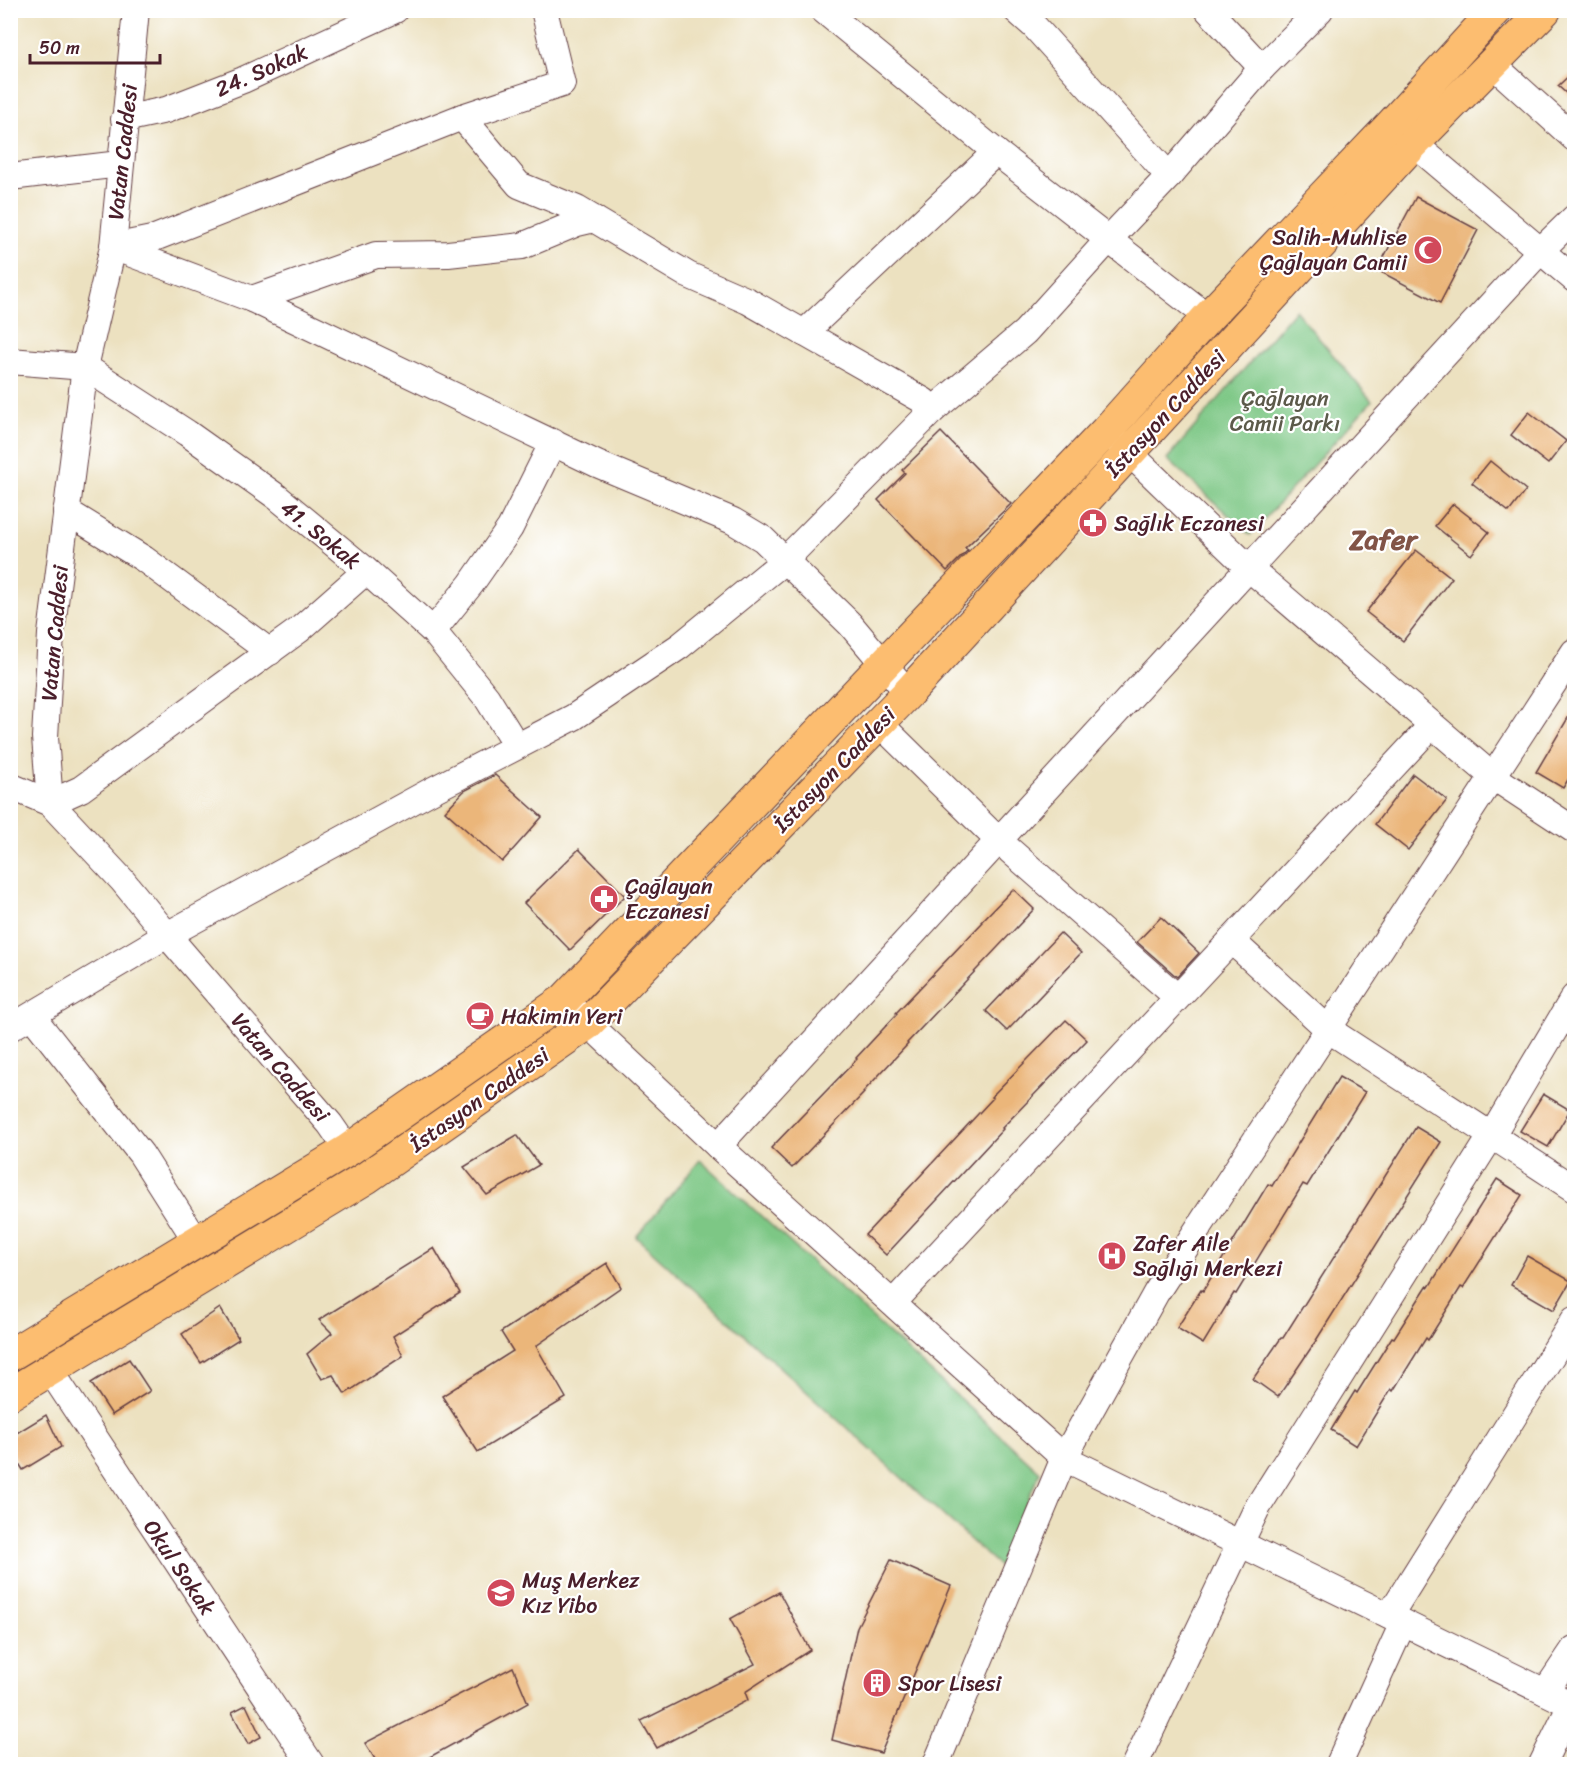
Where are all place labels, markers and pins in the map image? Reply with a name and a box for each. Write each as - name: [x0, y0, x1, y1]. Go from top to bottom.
- place label: Salih-Muhlise Çağlayan Camii: [1260, 218, 1408, 282]
- mosque icon: Salih-Muhlise Çağlayan Camii: [1412, 234, 1444, 266]
- place label: Sağlık Eczanesi: [1114, 504, 1265, 543]
- pharmacy icon: Sağlık Eczanesi: [1077, 507, 1109, 539]
- place label: Çağlayan Eczanesi: [625, 867, 713, 931]
- pharmacy icon: Çağlayan Eczanesi: [588, 883, 620, 915]
- place label: Hakimin Yeri: [501, 997, 623, 1036]
- cafe icon: Hakimin Yeri: [464, 1000, 496, 1032]
- place label: Zafer Aile Sağlığı Merkezi: [1133, 1224, 1283, 1288]
- hospital icon: Zafer Aile Sağlığı Merkezi: [1096, 1240, 1128, 1272]
- place label: Muş Merkez Kız Yibo: [522, 1561, 640, 1625]
- school or university icon: Muş Merkez Kız Yibo: [485, 1577, 517, 1609]
- place label: Spor Lisesi: [898, 1664, 1002, 1703]
- building icon: Spor Lisesi: [861, 1667, 893, 1699]

